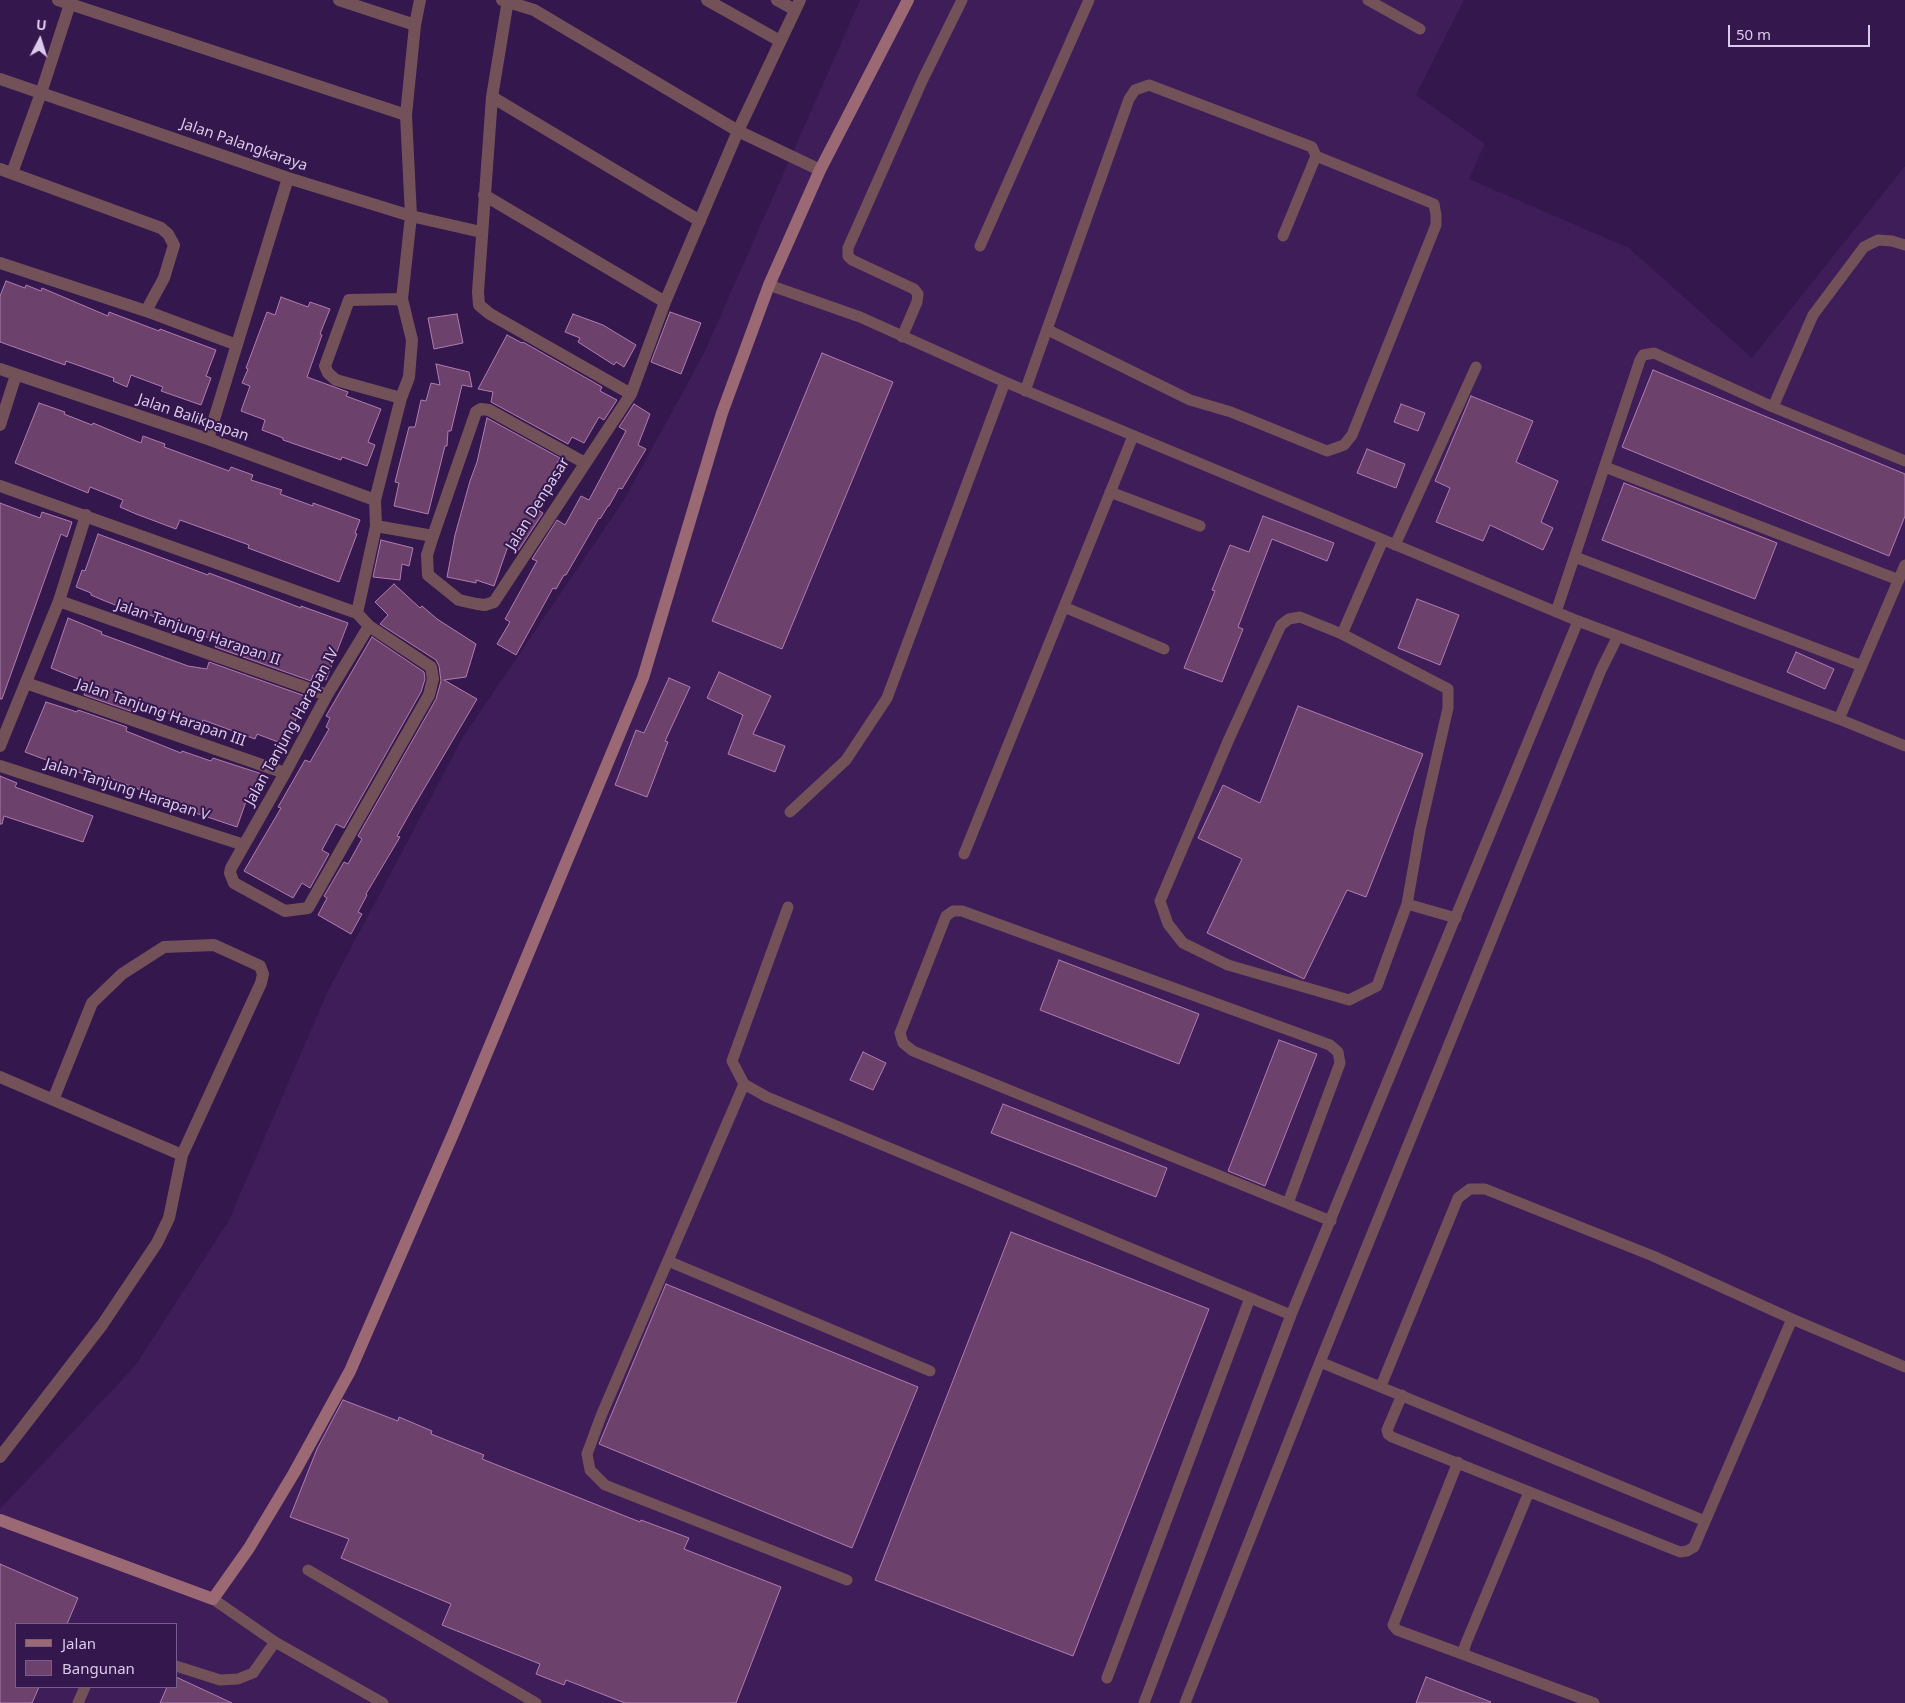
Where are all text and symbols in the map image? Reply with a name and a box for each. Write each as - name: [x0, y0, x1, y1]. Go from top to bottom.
- north arrow: [15, 15, 65, 65]
- text: U: [35, 15, 47, 34]
- scale bar: [1730, 15, 1872, 47]
- text: 50 m: [1736, 24, 1771, 44]
- street label: Jalan Palangkaraya: [178, 115, 310, 175]
- street label: Jalan Balikpapan: [135, 391, 251, 445]
- street label: Jalan Denpasar: [502, 454, 574, 554]
- street label: Jalan Tanjung Harapan II: [113, 596, 283, 670]
- street label: Jalan Tanjung Harapan IV: [241, 645, 343, 809]
- street label: Jalan Tanjung Harapan III: [74, 675, 248, 751]
- street label: Jalan Tanjung Harapan V: [42, 755, 212, 825]
- legend: [15, 1623, 178, 1688]
- text: Jalan: [62, 1633, 96, 1653]
- text: Bangunan: [62, 1658, 135, 1678]

